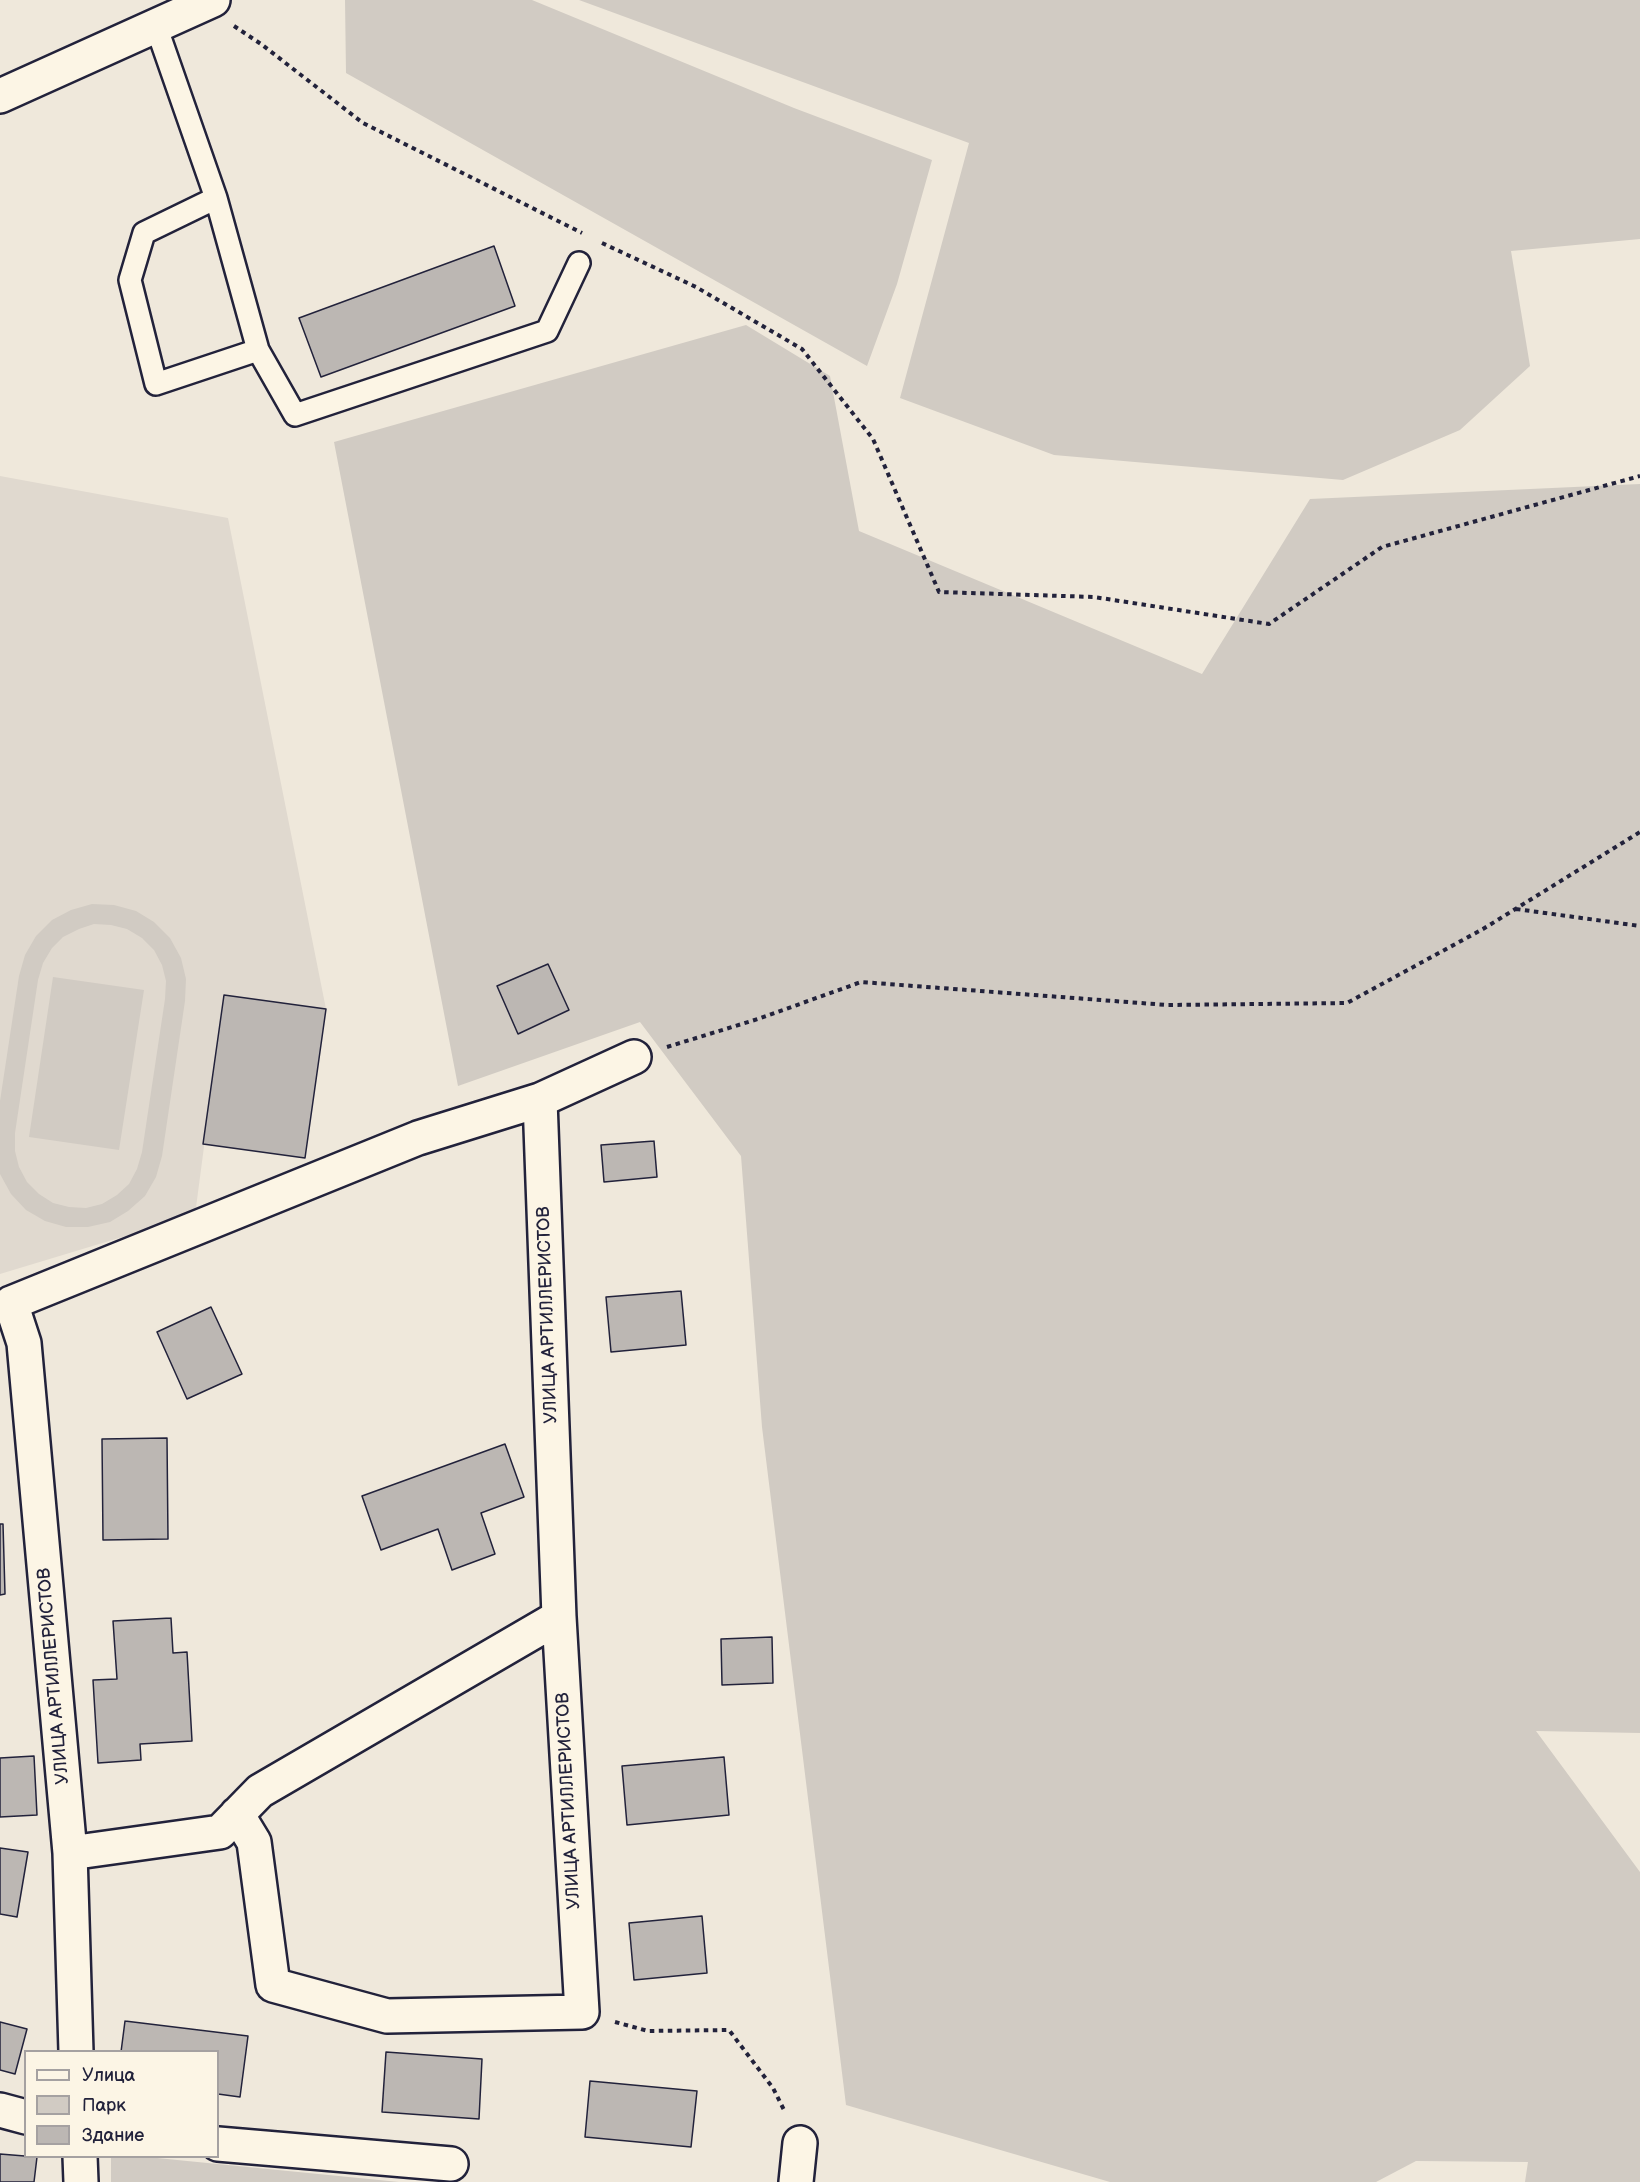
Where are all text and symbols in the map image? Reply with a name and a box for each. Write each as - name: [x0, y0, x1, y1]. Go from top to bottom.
- street label: УЛИЦА АРТИЛЛЕРИСТОВ: [533, 1206, 563, 1424]
- street label: УЛИЦА АРТИЛЛЕРИСТОВ: [34, 1567, 74, 1785]
- street label: УЛИЦА АРТИЛЛЕРИСТОВ: [553, 1692, 585, 1910]
- legend: [24, 2050, 219, 2158]
- text: Улица: [82, 2065, 135, 2086]
- text: Парк: [82, 2095, 126, 2116]
- text: Здание: [82, 2125, 144, 2146]

